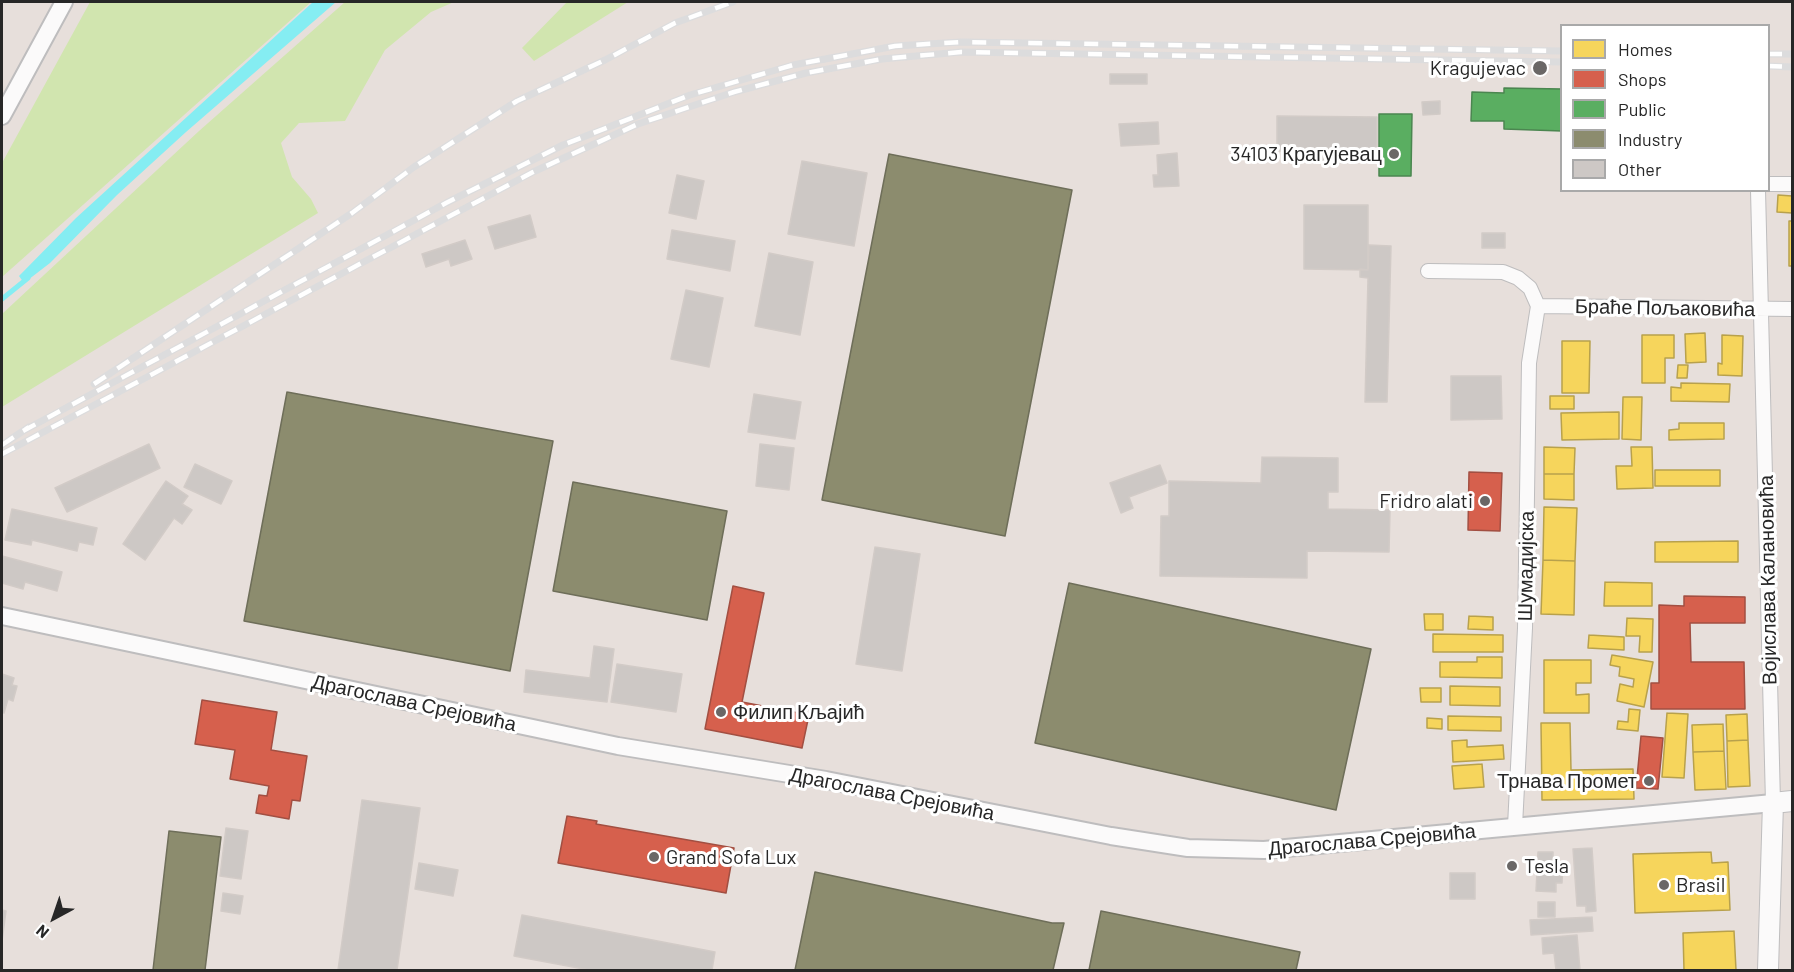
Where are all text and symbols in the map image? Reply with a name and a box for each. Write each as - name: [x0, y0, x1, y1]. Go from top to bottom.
- legend: [1560, 24, 1770, 192]
- text: Homes: [1618, 38, 1672, 60]
- place label: Kragujevac: [1430, 56, 1526, 80]
- marker: Kragujevac: [1531, 59, 1549, 77]
- text: Shops: [1618, 68, 1667, 90]
- text: Public: [1618, 98, 1666, 120]
- text: Industry: [1618, 128, 1682, 150]
- place label: 34103 Крагујевац: [1230, 142, 1382, 166]
- marker: 34103 Крагујевац: [1387, 147, 1401, 161]
- text: Other: [1618, 158, 1661, 180]
- street label: Браће Пољаковића: [1575, 294, 1755, 322]
- street label: Војислава Калановића: [1754, 475, 1782, 685]
- place label: Fridro alati: [1379, 489, 1473, 513]
- marker: Fridro alati: [1478, 494, 1492, 508]
- street label: Шумадијска: [1513, 511, 1539, 621]
- street label: Драгослава Срејовића: [310, 670, 518, 736]
- place label: Филип Кљајић: [733, 700, 865, 724]
- marker: Филип Кљајић: [714, 705, 728, 719]
- street label: Драгослава Срејовића: [787, 762, 997, 826]
- place label: Трнава Промет: [1497, 769, 1637, 793]
- marker: Трнава Промет: [1642, 774, 1656, 788]
- street label: Драгослава Срејовића: [1267, 819, 1477, 861]
- place label: Grand Sofa Lux: [666, 845, 796, 869]
- marker: Grand Sofa Lux: [647, 850, 661, 864]
- place label: Tesla: [1524, 854, 1569, 878]
- marker: Tesla: [1505, 859, 1519, 873]
- place label: Brasil: [1676, 873, 1725, 897]
- marker: Brasil: [1657, 878, 1671, 892]
- north arrow: [24, 888, 84, 948]
- text: N: [32, 921, 52, 943]

